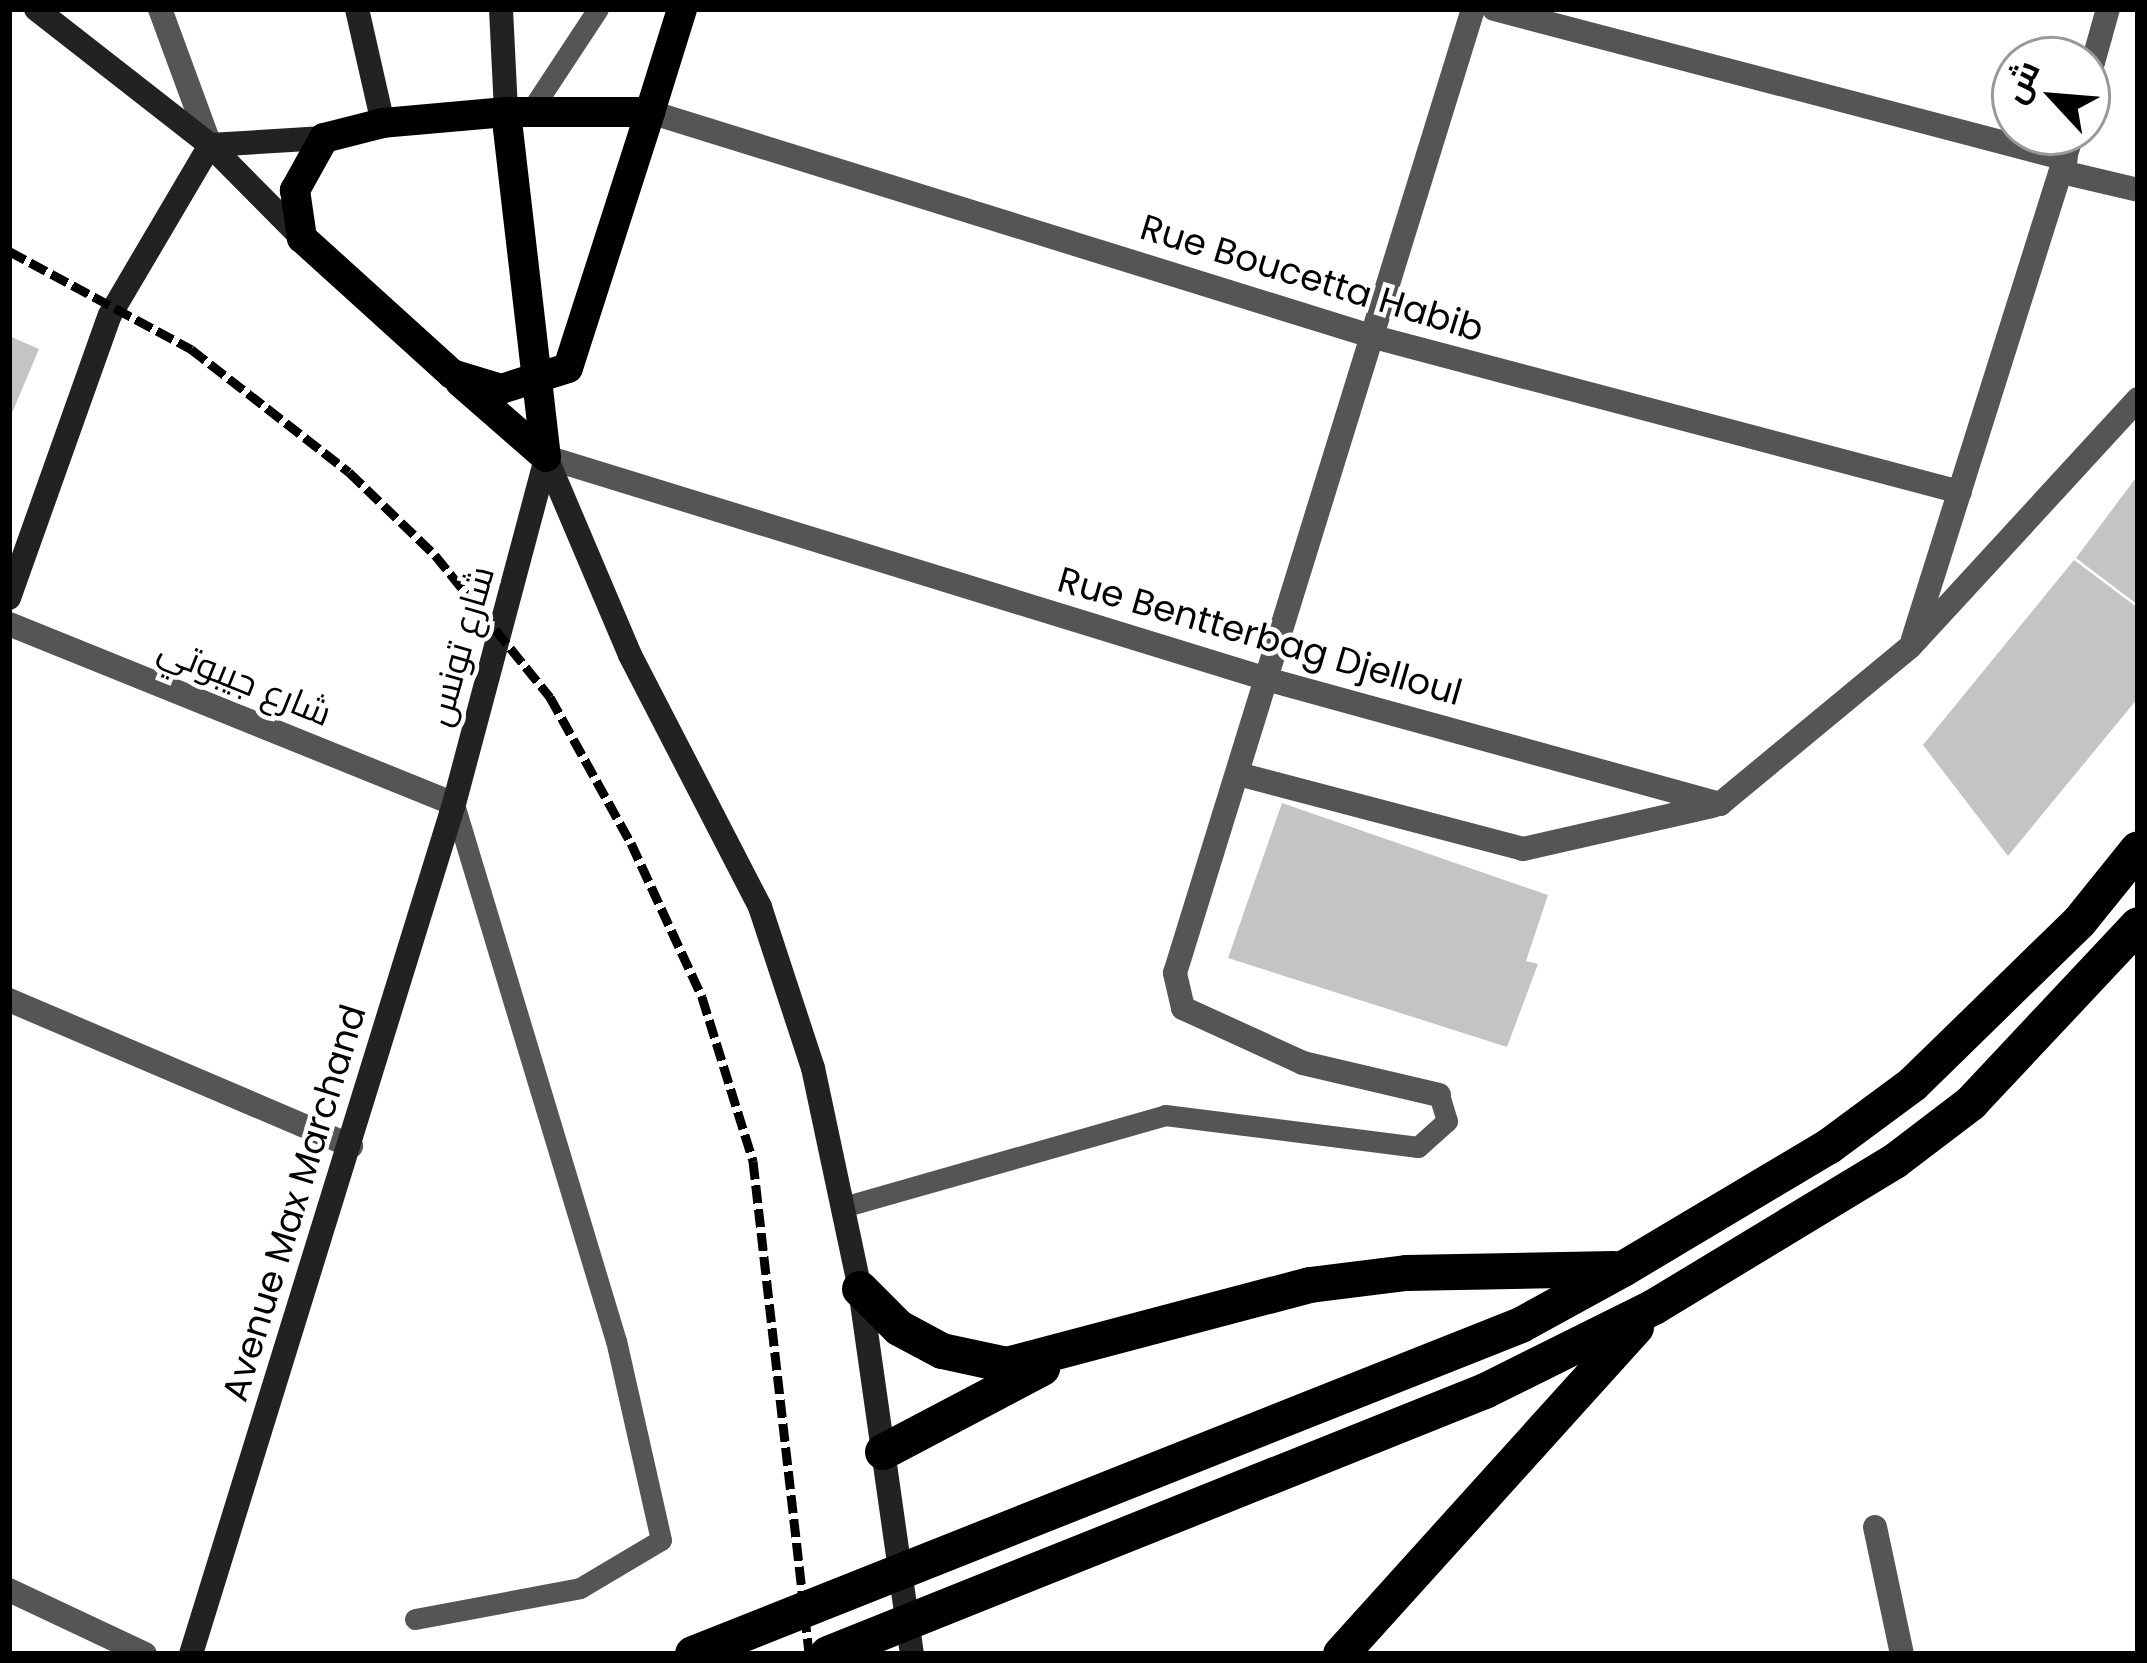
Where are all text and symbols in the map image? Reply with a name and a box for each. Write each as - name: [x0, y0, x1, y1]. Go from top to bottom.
- north arrow: [1991, 36, 2111, 156]
- text: ش: [1990, 52, 2051, 111]
- street label: Rue Boucetta Habib: [1135, 205, 1489, 351]
- street label: Rue Bentterbag Djelloul: [1053, 558, 1467, 714]
- street label: شارع تونس: [417, 561, 503, 731]
- street label: شارع جيبوتي: [152, 627, 338, 735]
- street label: Avenue Max Marchand: [213, 1000, 375, 1406]

